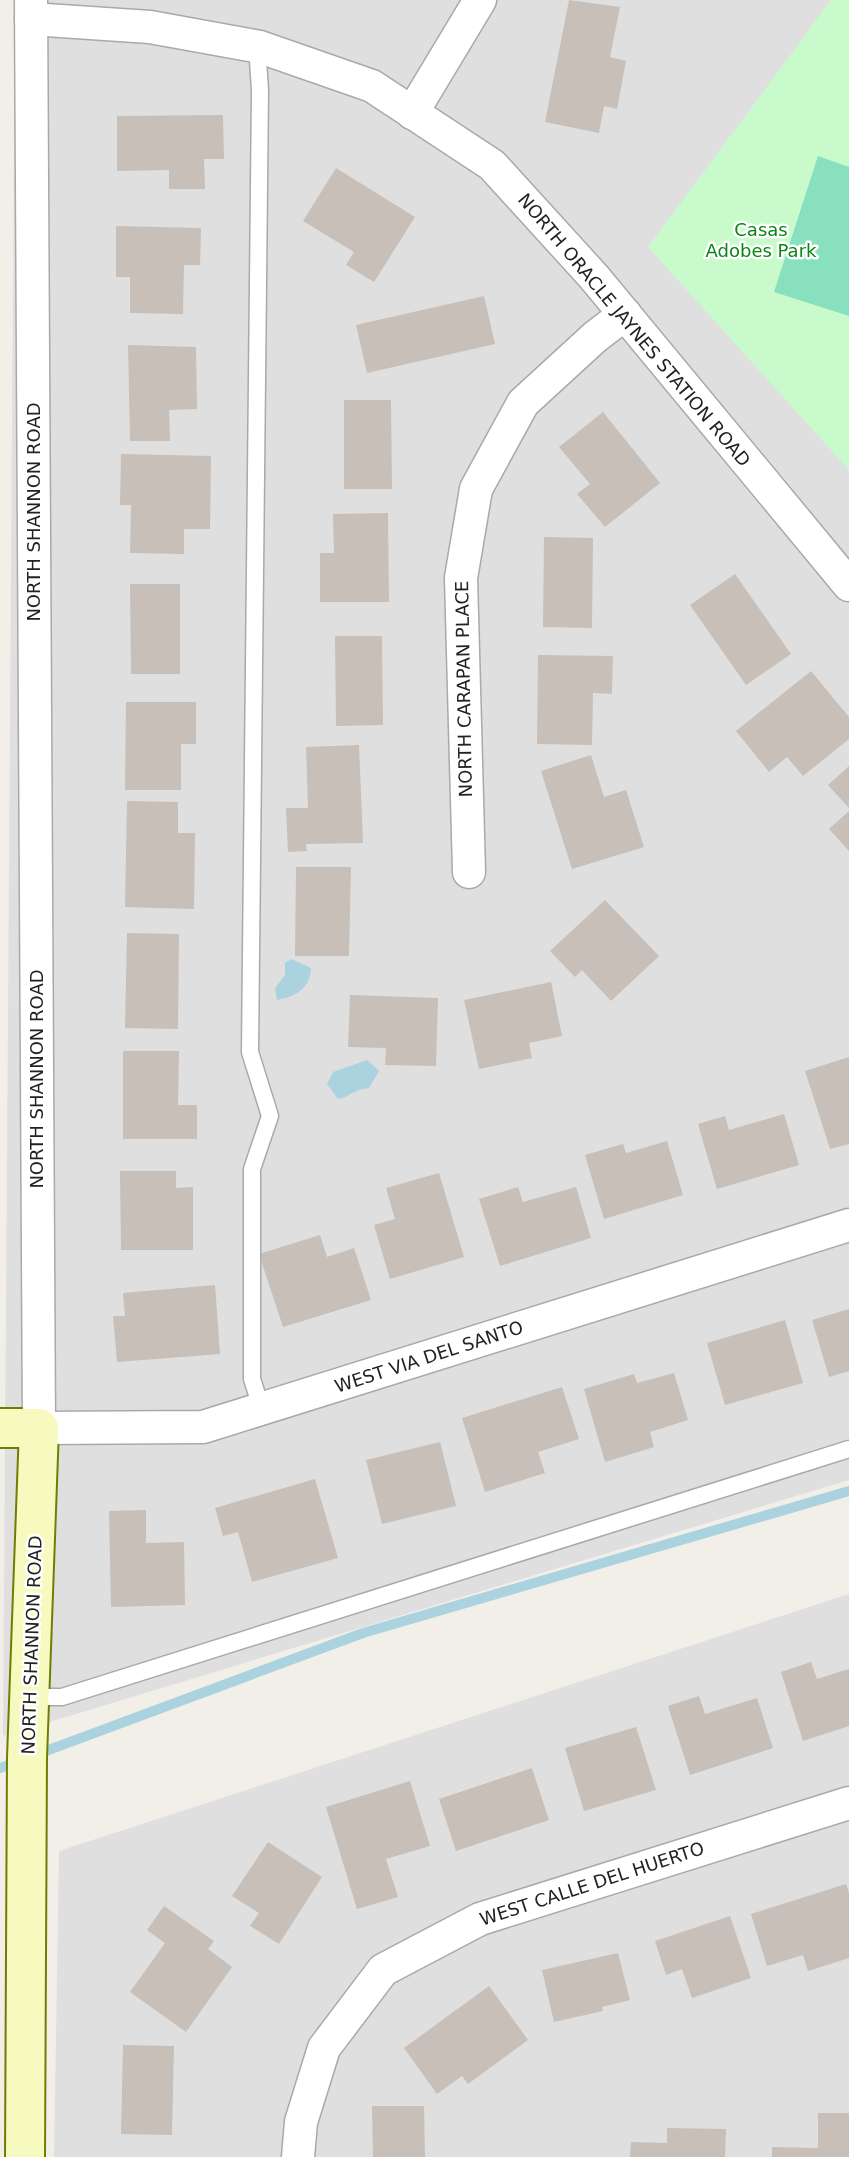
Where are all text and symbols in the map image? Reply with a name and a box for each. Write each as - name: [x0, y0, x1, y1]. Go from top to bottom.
- street label: NORTH ORACLE JAYNES STATION ROAD: [514, 189, 755, 470]
- park label: Casas Adobes Park: [706, 219, 817, 261]
- street label: NORTH SHANNON ROAD: [23, 402, 44, 622]
- street label: NORTH CARAPAN PLACE: [451, 581, 476, 797]
- street label: NORTH SHANNON ROAD: [26, 969, 47, 1189]
- street label: WEST VIA DEL SANTO: [332, 1316, 526, 1397]
- street label: NORTH SHANNON ROAD: [17, 1535, 46, 1755]
- street label: WEST CALLE DEL HUERTO: [477, 1837, 707, 1930]

